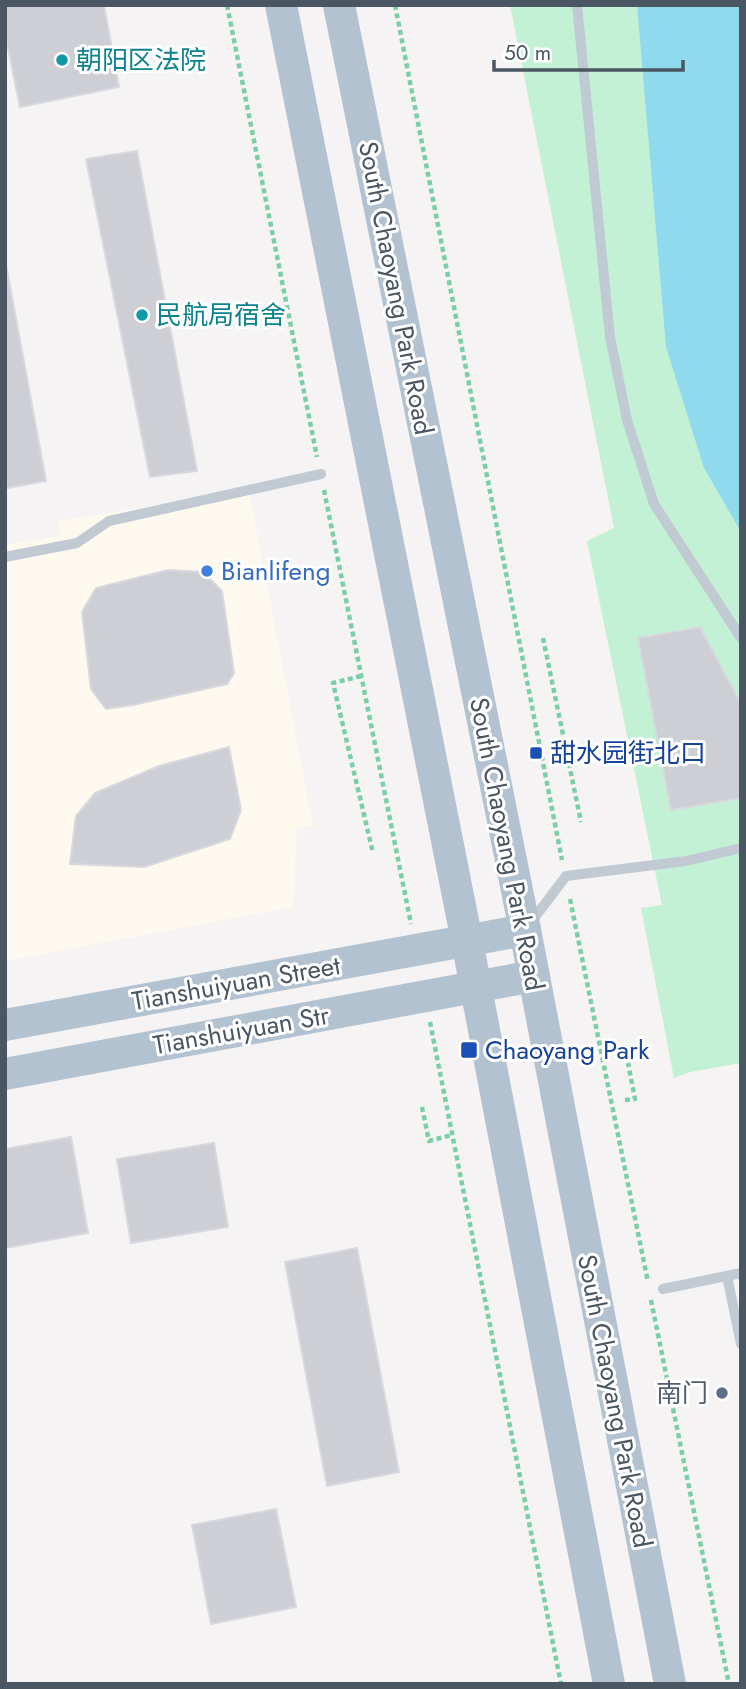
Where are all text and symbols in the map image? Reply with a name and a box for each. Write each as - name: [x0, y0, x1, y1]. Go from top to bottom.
- scale bar: [494, 28, 683, 72]
- text: 50 m: [504, 38, 551, 68]
- place label: 朝阳区法院: [76, 41, 206, 79]
- marker: 朝阳区法院: [54, 52, 70, 68]
- street label: South Chaoyang Park Road: [349, 138, 443, 438]
- place label: 民航局宿舍: [156, 296, 286, 334]
- marker: 民航局宿舍: [134, 307, 150, 323]
- place label: Bianlifeng: [221, 552, 330, 590]
- marker: Bianlifeng: [199, 563, 215, 579]
- street label: South Chaoyang Park Road: [460, 694, 554, 994]
- place label: 甜水园街北口: [550, 734, 706, 772]
- marker: 甜水园街北口: [528, 745, 544, 761]
- street label: Tianshuiyuan Street: [129, 946, 344, 1020]
- street label: Tianshuiyuan Str: [150, 996, 332, 1064]
- place label: Chaoyang Park: [485, 1031, 650, 1069]
- marker: Chaoyang Park: [459, 1040, 479, 1060]
- street label: South Chaoyang Park Road: [568, 1251, 662, 1551]
- place label: 南门: [656, 1374, 708, 1412]
- marker: 南门: [714, 1385, 730, 1401]

